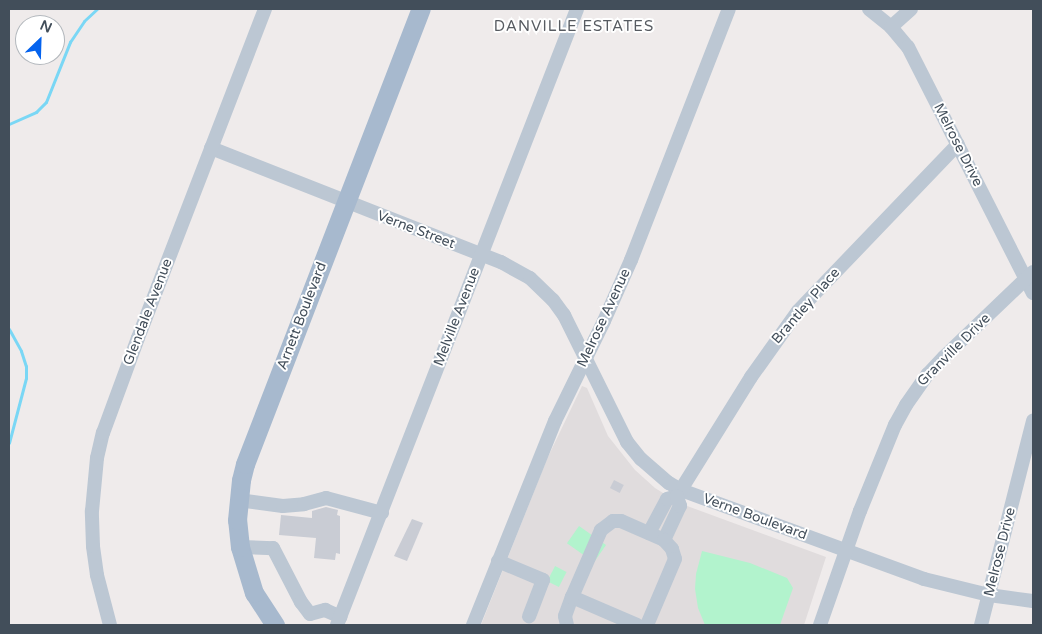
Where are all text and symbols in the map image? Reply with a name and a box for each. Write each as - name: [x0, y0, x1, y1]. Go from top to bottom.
- north arrow: [15, 15, 65, 65]
- text: N: [37, 17, 54, 37]
- district label: DANVILLE ESTATES: [492, 18, 656, 36]
- street label: Melrose Drive: [930, 101, 986, 189]
- street label: Verne Street: [375, 207, 457, 253]
- street label: Glendale Avenue: [120, 257, 176, 367]
- street label: Arnett Boulevard: [274, 260, 330, 372]
- street label: Melville Avenue: [430, 265, 484, 369]
- street label: Brantley Place: [768, 265, 844, 347]
- street label: Melrose Avenue: [574, 266, 634, 370]
- street label: Granville Drive: [914, 310, 994, 390]
- street label: Verne Boulevard: [701, 490, 809, 544]
- street label: Melrose Drive: [981, 506, 1019, 598]

